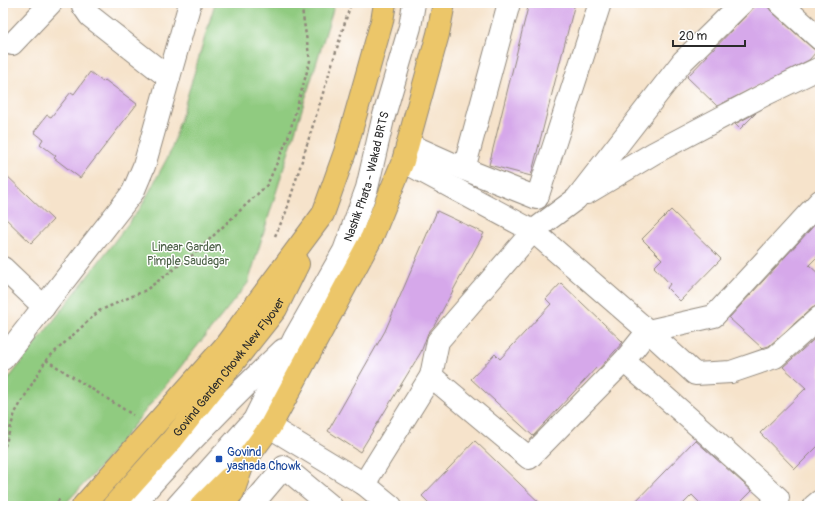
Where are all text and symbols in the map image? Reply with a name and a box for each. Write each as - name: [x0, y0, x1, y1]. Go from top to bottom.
- scale bar: [673, 22, 745, 48]
- text: 20 m: [679, 29, 708, 44]
- street label: Nashik Phata - Wakad BRTS: [341, 110, 393, 244]
- park label: Linear Garden, Pimple Saudagar: [147, 240, 230, 269]
- street label: Govind Garden Chowk New Flyover: [170, 295, 289, 440]
- place label: Govind yashada Chowk: [226, 445, 301, 474]
- marker: Govind yashada Chowk: [214, 454, 224, 464]

